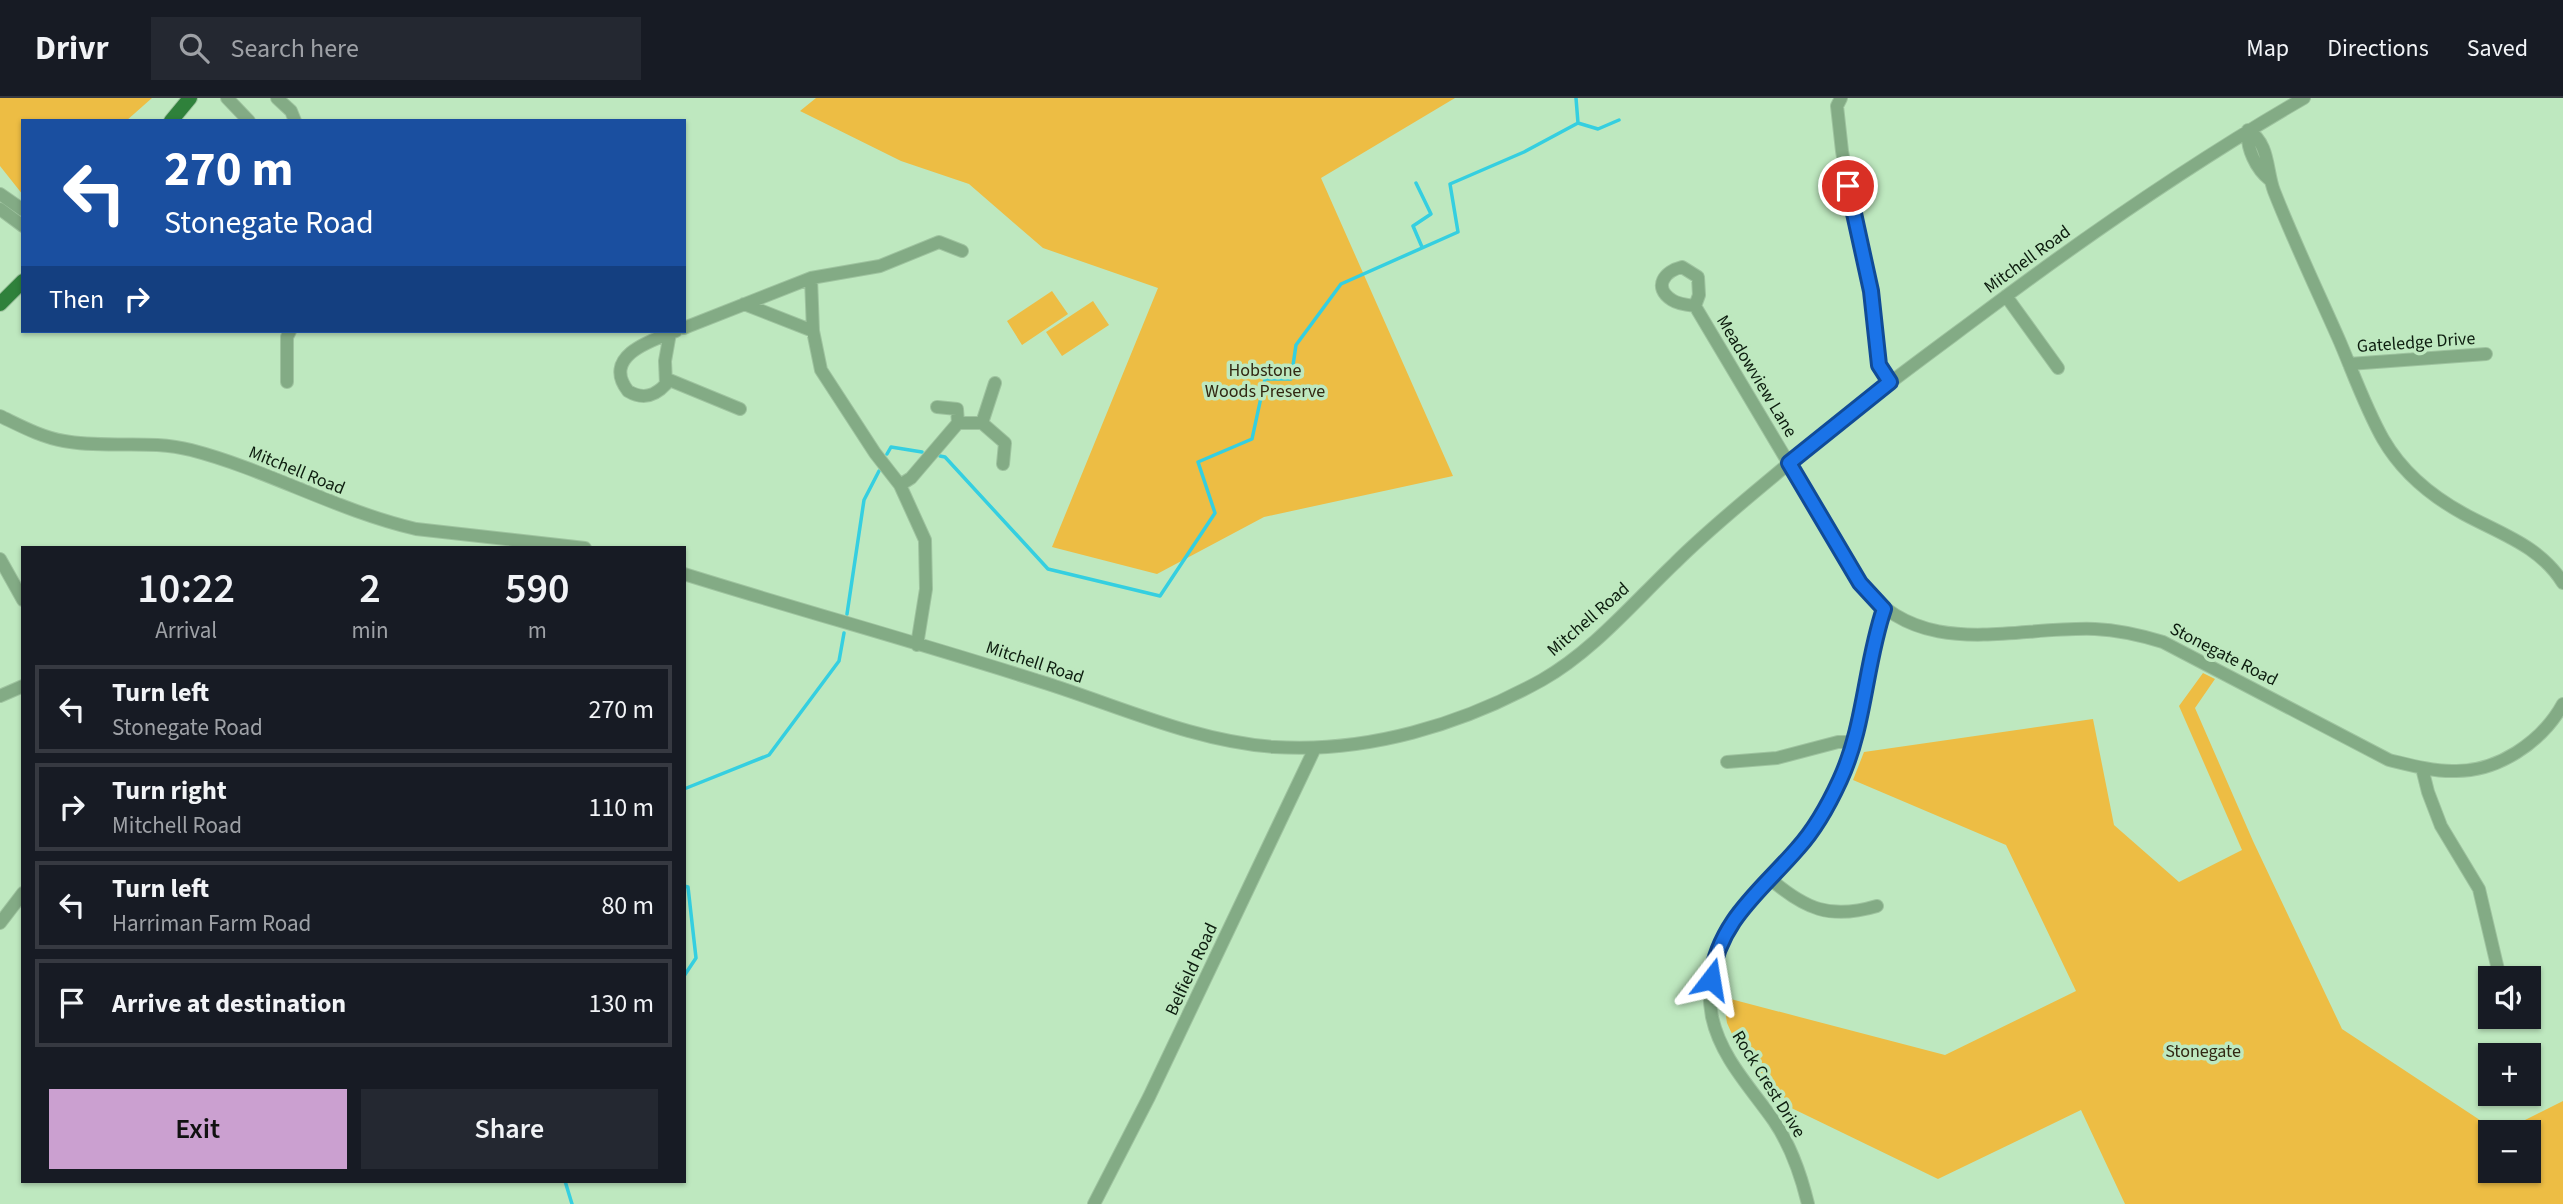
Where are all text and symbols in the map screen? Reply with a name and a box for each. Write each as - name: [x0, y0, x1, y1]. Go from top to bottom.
- search box: [151, 17, 641, 80]
- text: Drivr: [35, 25, 109, 72]
- icon: search: [175, 29, 213, 67]
- text: Search here: [231, 30, 359, 67]
- text: Map: [2246, 31, 2289, 66]
- text: Directions: [2327, 31, 2429, 66]
- text: Saved: [2467, 31, 2528, 66]
- text: 270 m: [164, 135, 293, 205]
- icon: left: [49, 147, 140, 238]
- pin: [1818, 156, 1878, 216]
- icon: arrive: [1829, 167, 1867, 205]
- text: Stonegate Road: [164, 200, 374, 246]
- street label: Mitchell Road: [1979, 219, 2076, 299]
- icon: right: [118, 280, 156, 318]
- text: Then: [49, 281, 104, 318]
- street label: Meadowview Lane: [1710, 310, 1803, 442]
- street label: Gateledge Drive: [2356, 326, 2476, 359]
- park label: Hobstone Woods Preserve: [1205, 358, 1325, 404]
- street label: Mitchell Road: [245, 440, 349, 501]
- text: 10:22: [137, 559, 235, 619]
- text: 2: [359, 559, 381, 619]
- text: 590: [505, 559, 570, 619]
- street label: Mitchell Road: [1542, 577, 1635, 662]
- text: Arrival: [155, 614, 217, 647]
- text: min: [351, 614, 389, 647]
- text: m: [528, 614, 547, 647]
- street label: Stonegate Road: [2166, 617, 2282, 692]
- street label: Mitchell Road: [983, 635, 1087, 690]
- text: Turn left: [112, 674, 209, 711]
- icon: left: [53, 690, 91, 728]
- text: 270 m: [588, 691, 654, 728]
- text: Stonegate Road: [112, 711, 263, 744]
- text: Turn right: [112, 772, 227, 809]
- icon: right: [53, 788, 91, 826]
- text: 110 m: [588, 789, 654, 826]
- text: Mitchell Road: [112, 809, 242, 842]
- text: Turn left: [112, 870, 209, 907]
- icon: left: [53, 886, 91, 924]
- text: 80 m: [601, 887, 654, 924]
- text: Harriman Farm Road: [112, 907, 311, 940]
- street label: Belfield Road: [1159, 919, 1224, 1020]
- position arrow: [1674, 942, 1748, 1016]
- map controls: [2478, 966, 2541, 1183]
- button: sound: [2478, 966, 2541, 1029]
- icon: arrive: [53, 984, 91, 1022]
- text: Arrive at destination: [112, 985, 346, 1022]
- text: 130 m: [588, 985, 654, 1022]
- street label: Rock Crest Drive: [1726, 1026, 1811, 1143]
- park label: Stonegate: [2165, 1039, 2241, 1064]
- button: +: [2478, 1043, 2541, 1106]
- button: Exit: [49, 1089, 347, 1169]
- button: Share: [361, 1089, 658, 1169]
- button: −: [2478, 1120, 2541, 1183]

